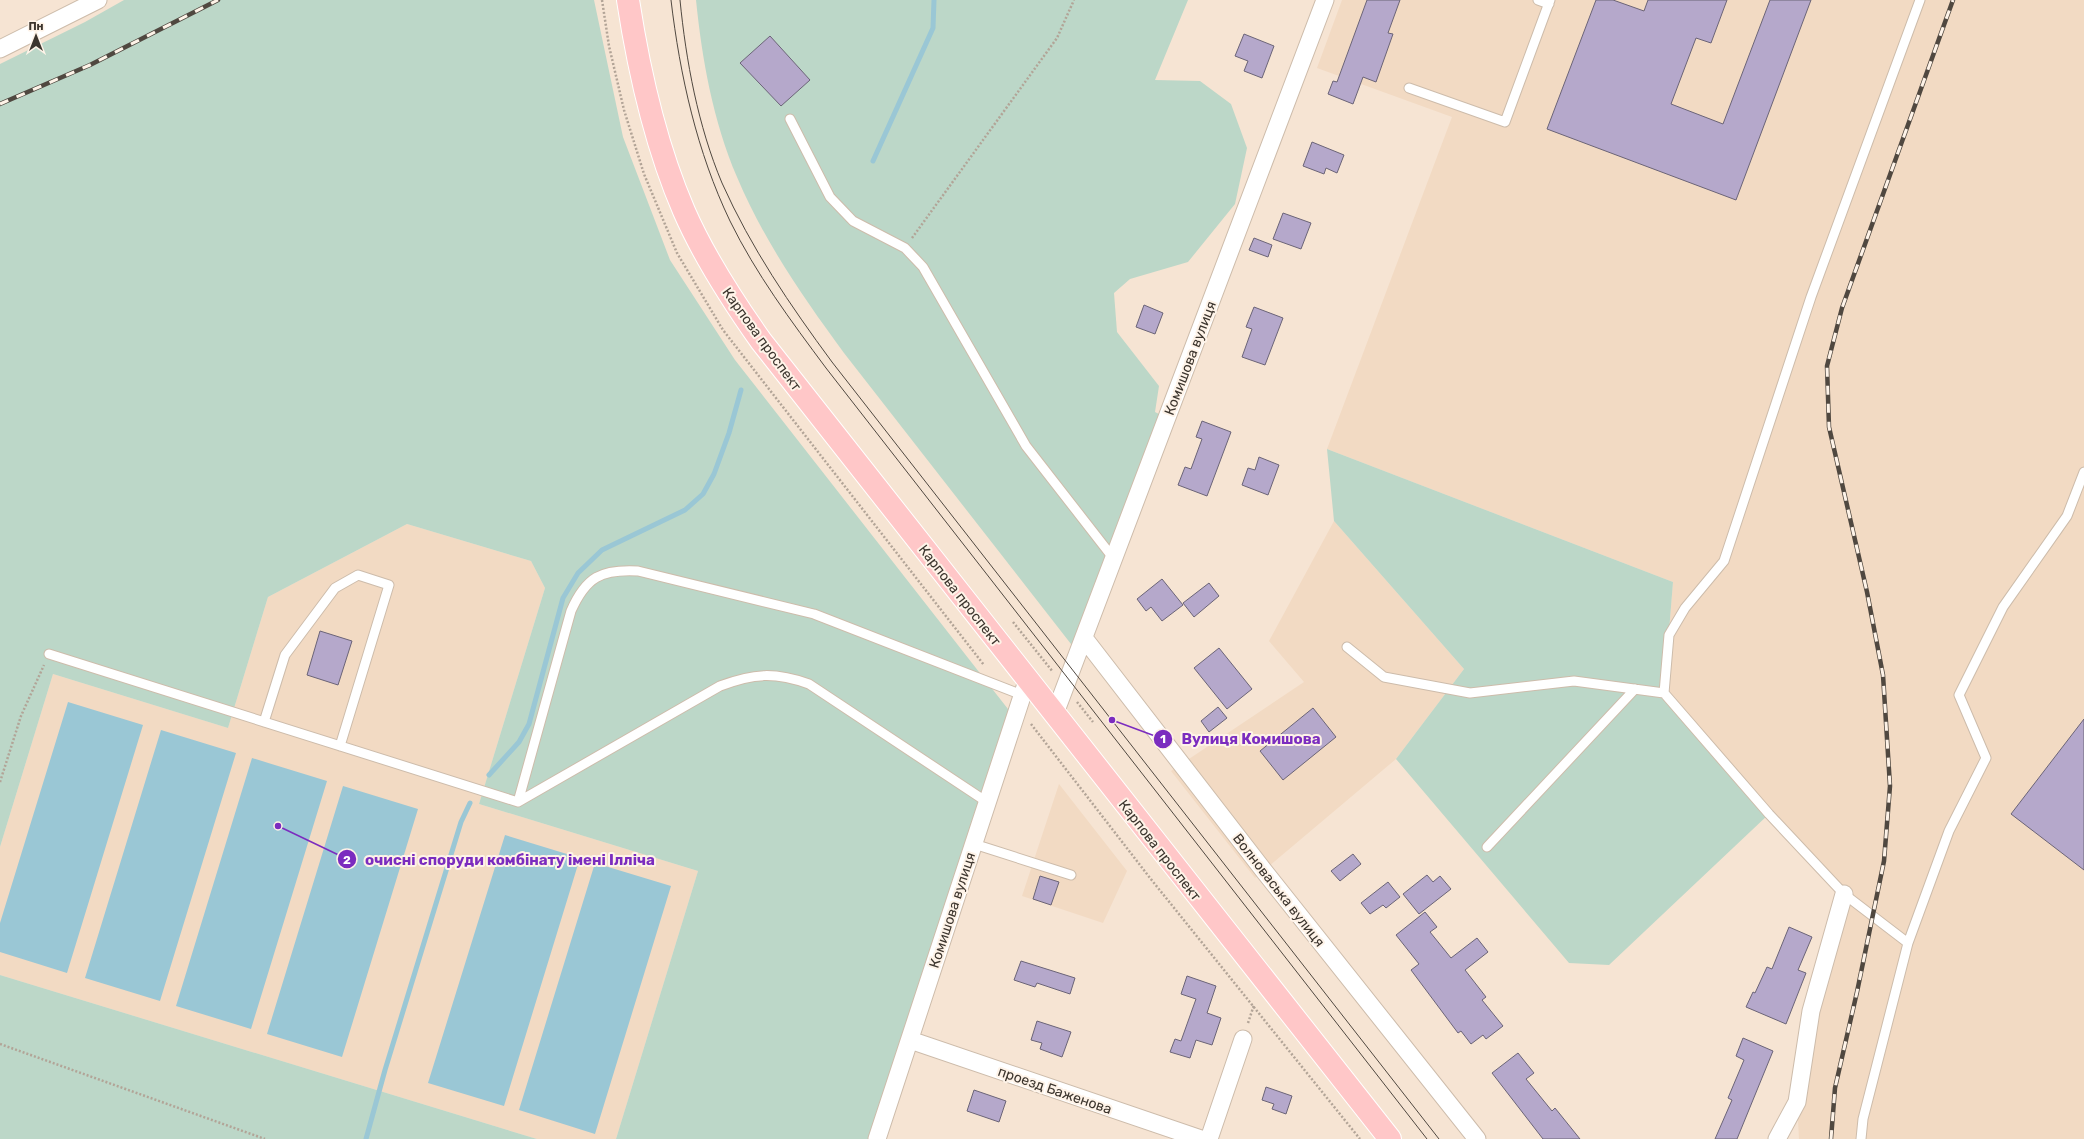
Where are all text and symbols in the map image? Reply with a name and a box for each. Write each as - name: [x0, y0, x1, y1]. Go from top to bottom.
- north arrow: [16, 16, 56, 56]
- text: Пн: [28, 20, 44, 33]
- street label: Карпова проспект: [718, 284, 805, 394]
- street label: Комишова вулиця: [1161, 299, 1220, 418]
- street label: Карпова проспект: [915, 541, 1004, 649]
- callout: Вулиця Комишова: [1153, 726, 1329, 753]
- text: Вулиця Комишова: [1181, 730, 1321, 748]
- text: 1: [1160, 732, 1166, 746]
- street label: Карпова проспект: [1115, 796, 1204, 904]
- street label: Волноваська вулиця: [1229, 830, 1328, 950]
- callout: очисні споруди комбінату імені Ілліча: [337, 846, 662, 873]
- street label: Комишова вулиця: [926, 850, 979, 970]
- text: очисні споруди комбінату імені Ілліча: [365, 851, 655, 869]
- text: 2: [343, 853, 351, 867]
- street label: проезд Баженова: [996, 1063, 1114, 1118]

